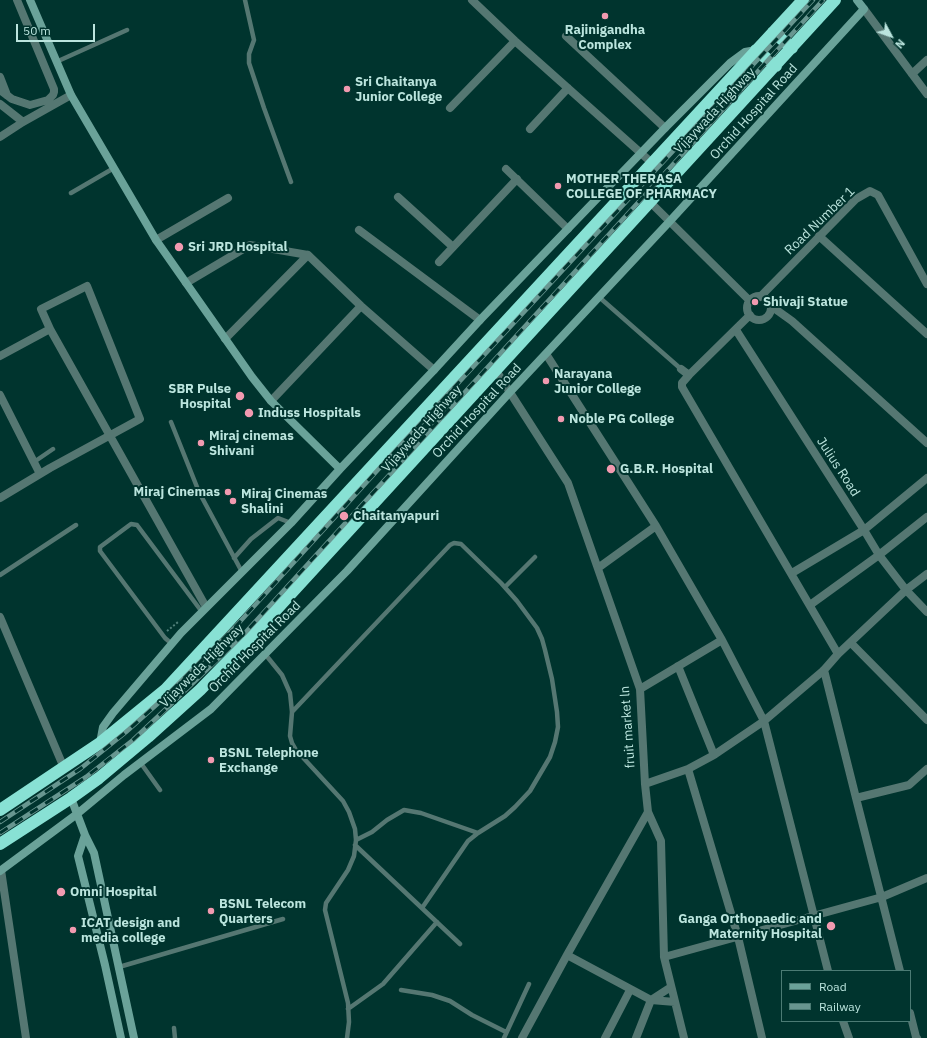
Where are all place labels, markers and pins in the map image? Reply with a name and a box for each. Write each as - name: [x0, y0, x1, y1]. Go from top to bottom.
- marker: Rajinigandha Complex: [600, 11, 610, 21]
- place label: Rajinigandha Complex: [565, 22, 645, 53]
- place label: Sri Chaitanya Junior College: [355, 74, 442, 105]
- marker: Sri Chaitanya Junior College: [342, 84, 352, 94]
- place label: MOTHER THERASA COLLEGE OF PHARMACY: [566, 171, 717, 202]
- marker: MOTHER THERASA COLLEGE OF PHARMACY: [553, 181, 563, 191]
- place label: Sri JRD Hospital: [188, 239, 288, 255]
- marker: Sri JRD Hospital: [173, 241, 185, 253]
- place label: Shivaji Statue: [763, 294, 848, 310]
- marker: Shivaji Statue: [750, 297, 760, 307]
- place label: Narayana Junior College: [554, 366, 641, 397]
- marker: Narayana Junior College: [541, 376, 551, 386]
- place label: SBR Pulse Hospital: [168, 381, 231, 412]
- marker: SBR Pulse Hospital: [234, 390, 246, 402]
- place label: Induss Hospitals: [258, 405, 361, 421]
- marker: Induss Hospitals: [243, 407, 255, 419]
- place label: Noble PG College: [569, 411, 674, 427]
- marker: Noble PG College: [556, 414, 566, 424]
- place label: Miraj cinemas Shivani: [209, 428, 294, 459]
- marker: Miraj cinemas Shivani: [196, 438, 206, 448]
- place label: G.B.R. Hospital: [620, 461, 713, 477]
- marker: G.B.R. Hospital: [605, 463, 617, 475]
- place label: Miraj Cinemas: [134, 484, 220, 500]
- place label: Miraj Cinemas Shalini: [241, 486, 327, 517]
- marker: Miraj Cinemas: [223, 487, 233, 497]
- marker: Miraj Cinemas Shalini: [228, 496, 238, 506]
- place label: Chaitanyapuri: [353, 508, 439, 524]
- marker: Chaitanyapuri: [338, 510, 350, 522]
- place label: BSNL Telephone Exchange: [219, 745, 318, 776]
- marker: BSNL Telephone Exchange: [206, 755, 216, 765]
- place label: Omni Hospital: [70, 884, 157, 900]
- marker: Omni Hospital: [55, 886, 67, 898]
- place label: BSNL Telecom Quarters: [219, 896, 306, 927]
- marker: BSNL Telecom Quarters: [206, 906, 216, 916]
- place label: Ganga Orthopaedic and Maternity Hospital: [678, 911, 822, 942]
- place label: ICAT design and media college: [81, 915, 180, 946]
- marker: Ganga Orthopaedic and Maternity Hospital: [825, 920, 837, 932]
- marker: ICAT design and media college: [68, 925, 78, 935]

